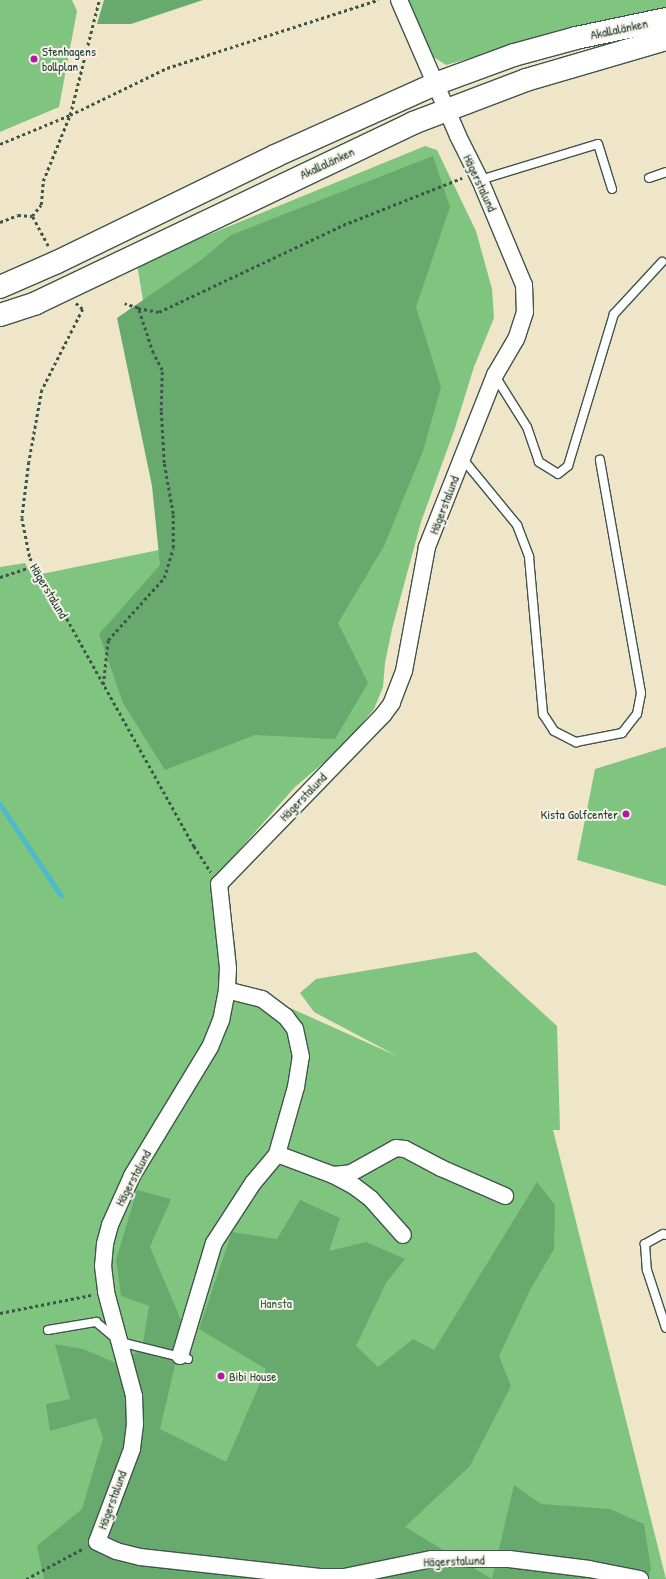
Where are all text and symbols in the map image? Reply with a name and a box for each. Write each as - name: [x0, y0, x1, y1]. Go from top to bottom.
- street label: Akallalänken: [589, 15, 649, 43]
- place label: Stenhagens bollplan: [42, 44, 96, 75]
- marker: Stenhagens bollplan: [29, 54, 39, 64]
- street label: Akallalänken: [297, 144, 357, 182]
- street label: Hägerstalund: [460, 152, 500, 214]
- street label: Hägerstalund: [426, 474, 462, 536]
- street label: Hägerstalund: [27, 561, 71, 621]
- street label: Hägerstalund: [276, 770, 330, 824]
- place label: Kista Golfcenter: [540, 806, 618, 822]
- marker: Kista Golfcenter: [621, 809, 631, 819]
- street label: Hägerstalund: [112, 1147, 154, 1209]
- park label: Hansta: [260, 1295, 292, 1311]
- place label: Bibi House: [229, 1368, 276, 1384]
- marker: Bibi House: [216, 1371, 226, 1381]
- street label: Hägerstalund: [94, 1469, 130, 1531]
- street label: Hägerstalund: [423, 1552, 485, 1570]

